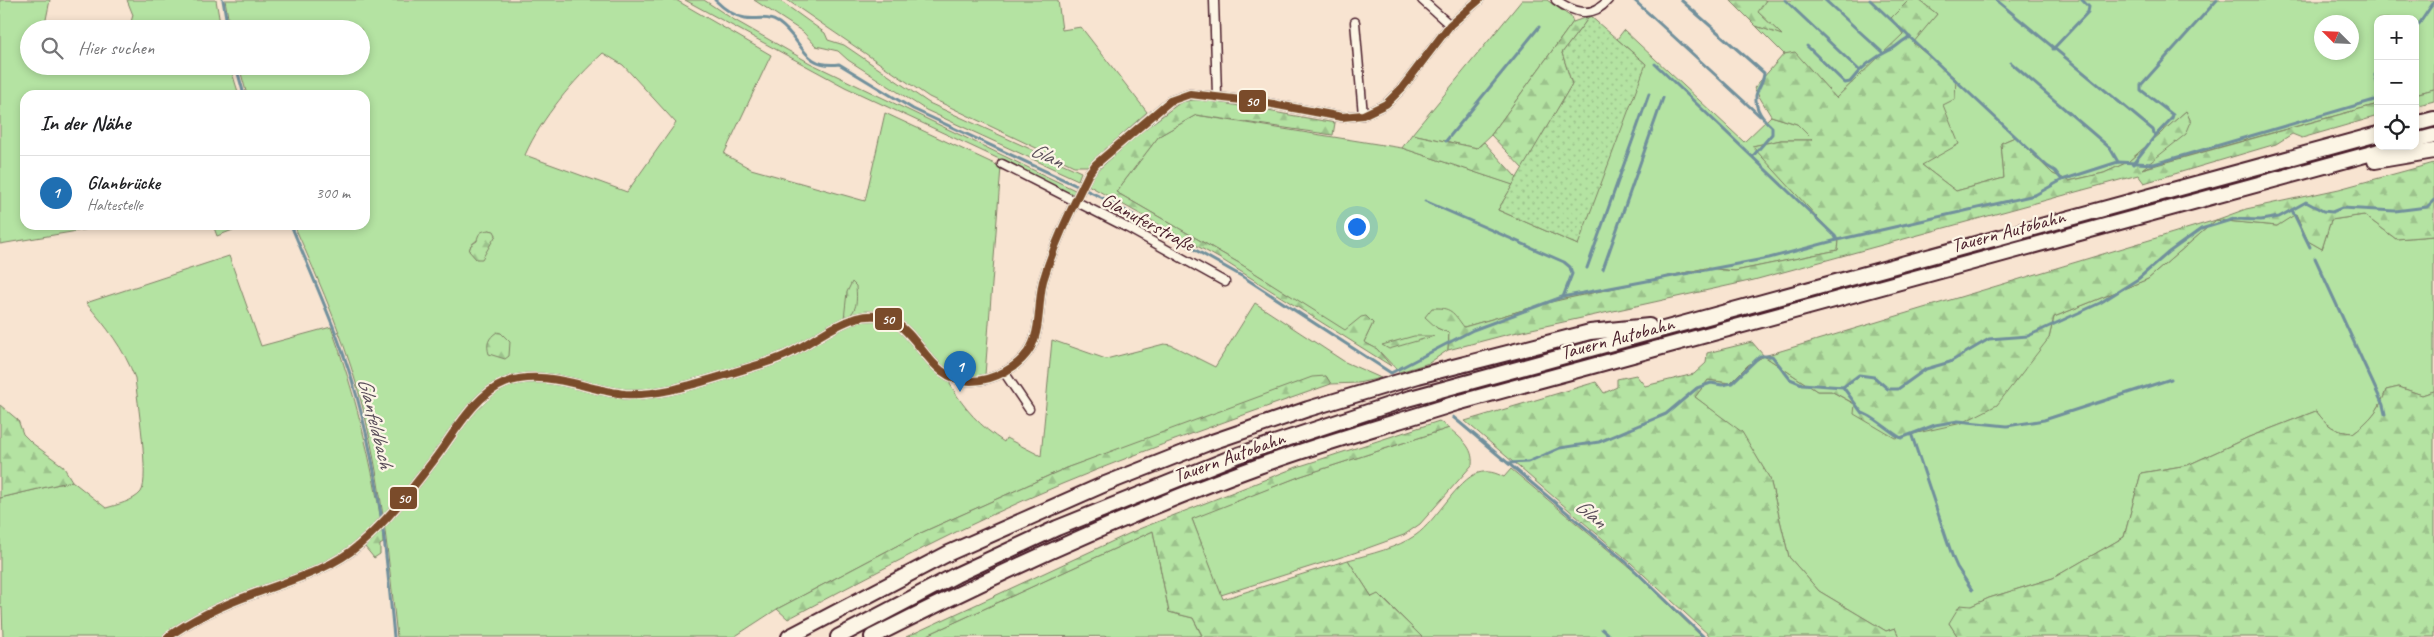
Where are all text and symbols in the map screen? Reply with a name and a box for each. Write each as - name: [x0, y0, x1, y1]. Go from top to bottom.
- north arrow: [2314, 15, 2359, 60]
- map controls: [2374, 15, 2419, 150]
- button: +: [2374, 15, 2419, 60]
- search box: [20, 20, 370, 75]
- icon: search: [38, 34, 66, 62]
- text: Hier suchen: [78, 36, 154, 60]
- button: −: [2374, 60, 2419, 105]
- line badge: 50: [1238, 89, 1267, 113]
- text: 50: [1246, 93, 1260, 110]
- button: locate: [2374, 105, 2419, 150]
- text: In der Nähe: [40, 110, 130, 136]
- water label: Glan: [1027, 136, 1069, 174]
- text: Glanbrücke: [87, 171, 160, 195]
- text: 1: [52, 183, 60, 203]
- text: 300 m: [316, 183, 350, 203]
- street label: Glanuferstraße: [1097, 187, 1200, 258]
- text: Haltestelle: [87, 195, 143, 215]
- street label: Tauern Autobahn: [1948, 204, 2069, 258]
- your location: [1344, 214, 1370, 240]
- line badge: 50: [874, 307, 903, 331]
- text: 50: [882, 311, 896, 328]
- street label: Tauern Autobahn: [1557, 311, 1678, 365]
- pin: 1: [944, 351, 976, 392]
- water label: Glanfeldbach: [352, 375, 400, 472]
- street label: Tauern Autobahn: [1170, 425, 1289, 489]
- line badge: 50: [389, 486, 418, 510]
- text: 50: [398, 490, 412, 507]
- water label: Glan: [1570, 493, 1613, 534]

